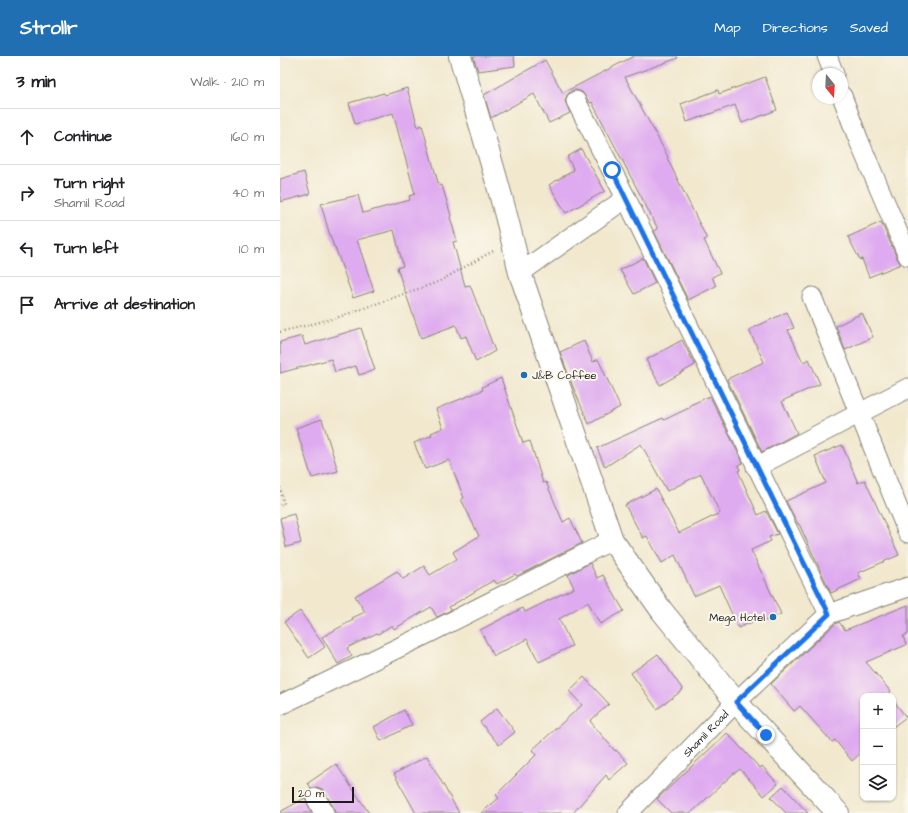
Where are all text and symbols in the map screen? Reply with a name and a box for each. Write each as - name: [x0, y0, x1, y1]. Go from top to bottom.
- text: Strollr: [20, 15, 78, 42]
- text: Map: [714, 18, 741, 38]
- text: Directions: [763, 18, 828, 38]
- text: Saved: [850, 18, 888, 38]
- north arrow: [812, 68, 848, 104]
- text: 3 min: [16, 70, 56, 94]
- text: Walk · 210 m: [190, 73, 264, 91]
- icon: ahead: [16, 126, 38, 148]
- text: Continue: [54, 126, 112, 147]
- text: 160 m: [231, 128, 264, 146]
- route start: [603, 161, 621, 179]
- text: Turn right: [54, 173, 125, 194]
- icon: right: [16, 182, 38, 204]
- text: 40 m: [232, 184, 264, 202]
- text: Shamil Road: [54, 194, 125, 212]
- icon: left: [16, 238, 38, 260]
- text: Turn left: [54, 238, 118, 259]
- text: 10 m: [239, 240, 264, 258]
- icon: arrive: [16, 294, 38, 316]
- text: Arrive at destination: [54, 294, 195, 315]
- place label: J&B Coffee: [532, 368, 596, 383]
- marker: J&B Coffee: [519, 370, 529, 380]
- place label: Mega Hotel: [709, 610, 765, 626]
- marker: Mega Hotel: [768, 612, 778, 622]
- map controls: [860, 693, 896, 801]
- button: +: [860, 693, 896, 729]
- street label: Shamil Road: [680, 707, 732, 760]
- route end: [757, 726, 775, 744]
- button: −: [860, 729, 896, 765]
- button: layers: [860, 765, 896, 801]
- scale bar: [292, 785, 354, 804]
- text: 20 m: [298, 786, 324, 801]

